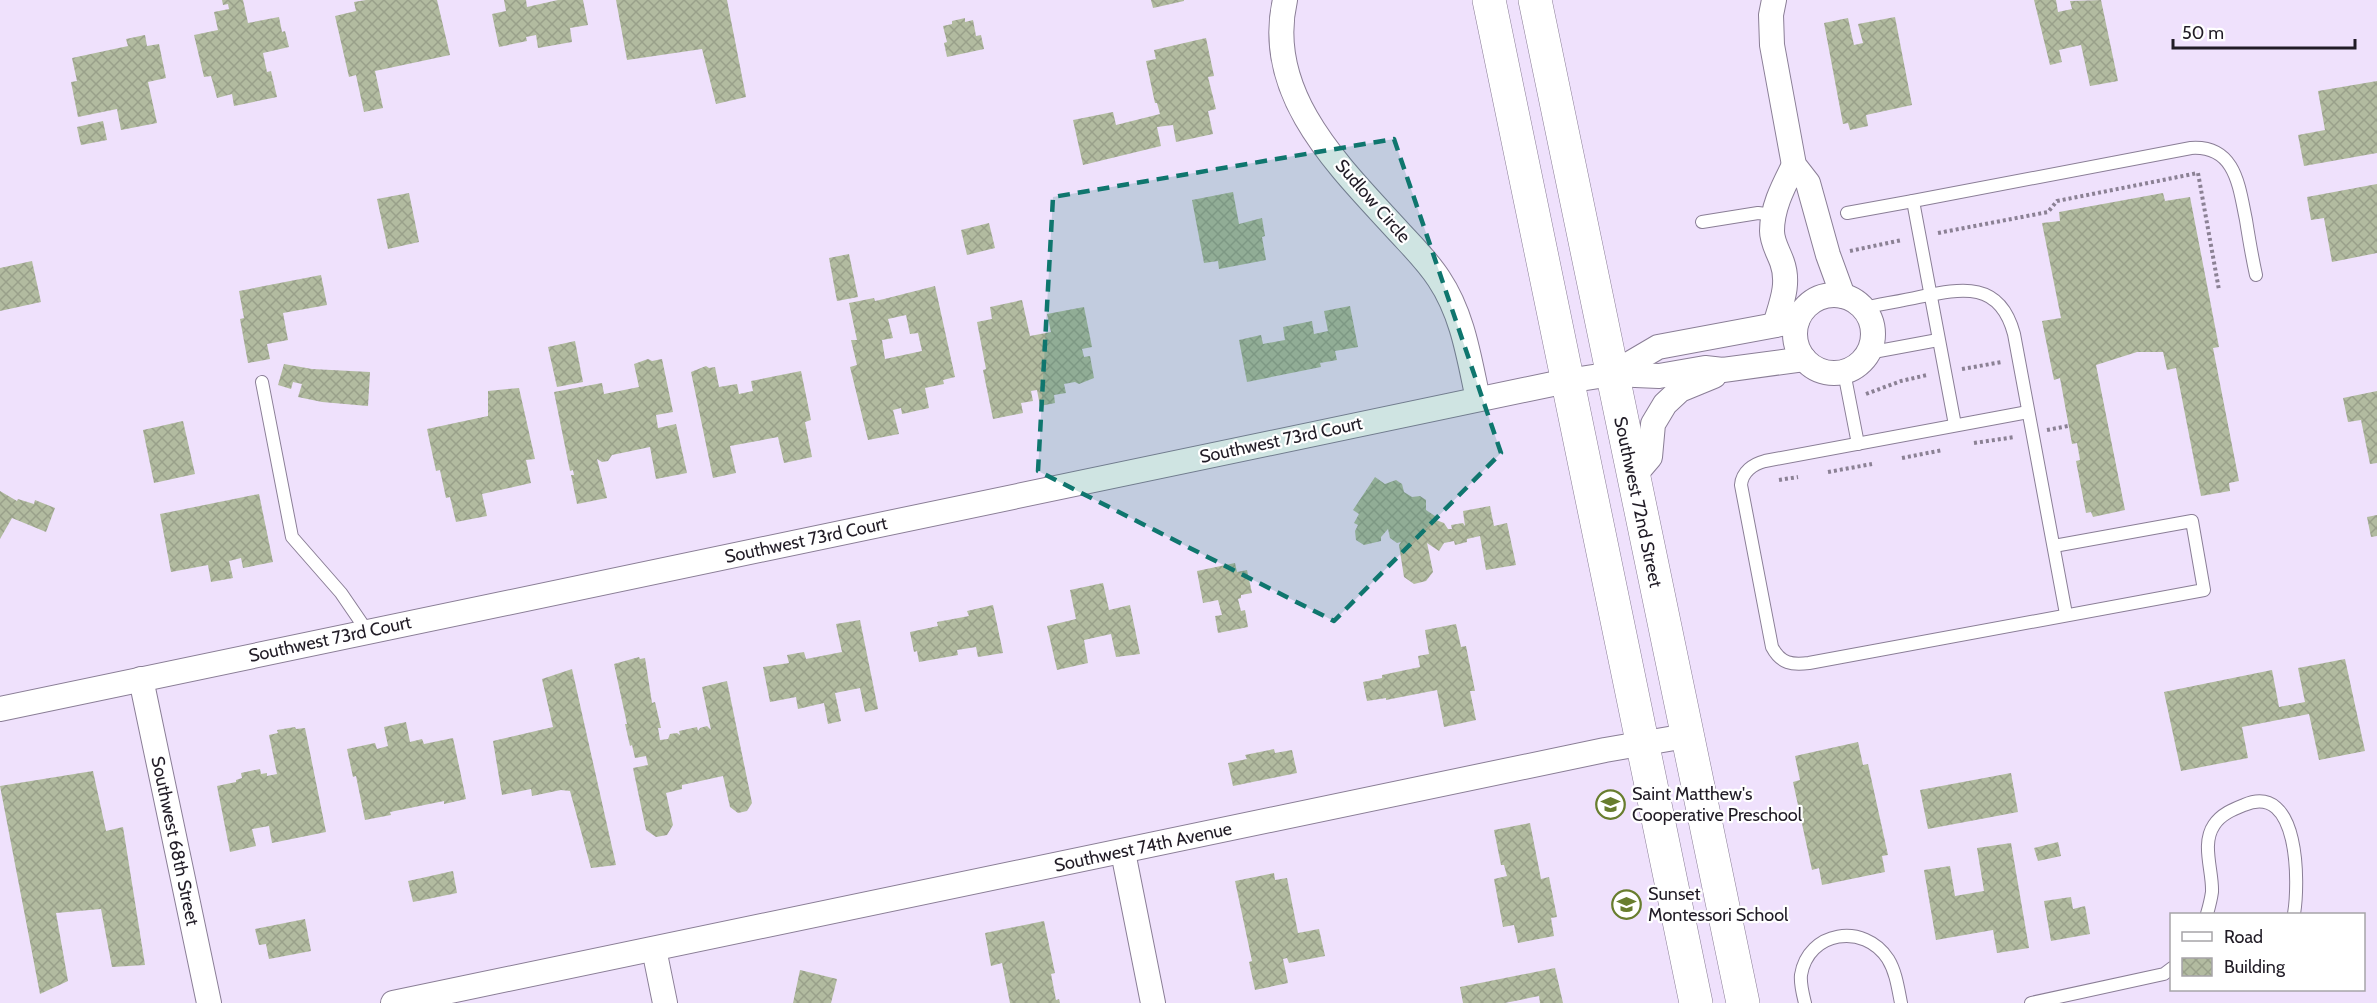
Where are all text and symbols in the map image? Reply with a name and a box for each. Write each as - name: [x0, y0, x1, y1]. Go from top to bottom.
- scale bar: [2173, 12, 2354, 50]
- text: 50 m: [2182, 22, 2224, 44]
- street label: Sudlow Circle: [1331, 155, 1415, 247]
- street label: Southwest 73rd Court: [1198, 412, 1364, 468]
- street label: Southwest 72nd Street: [1609, 415, 1667, 589]
- street label: Southwest 73rd Court: [723, 512, 889, 568]
- street label: Southwest 73rd Court: [247, 611, 413, 667]
- street label: Southwest 68th Street: [146, 754, 204, 928]
- place label: Saint Matthew's Cooperative Preschool: [1632, 783, 1803, 826]
- school or university icon: Saint Matthew's Cooperative Preschool: [1595, 788, 1627, 820]
- street label: Southwest 74th Avenue: [1052, 817, 1234, 877]
- place label: Sunset Montessori School: [1648, 883, 1789, 926]
- school or university icon: Sunset Montessori School: [1611, 888, 1643, 920]
- legend: [2170, 913, 2365, 991]
- text: Road: [2224, 926, 2263, 948]
- text: Building: [2224, 956, 2286, 978]

